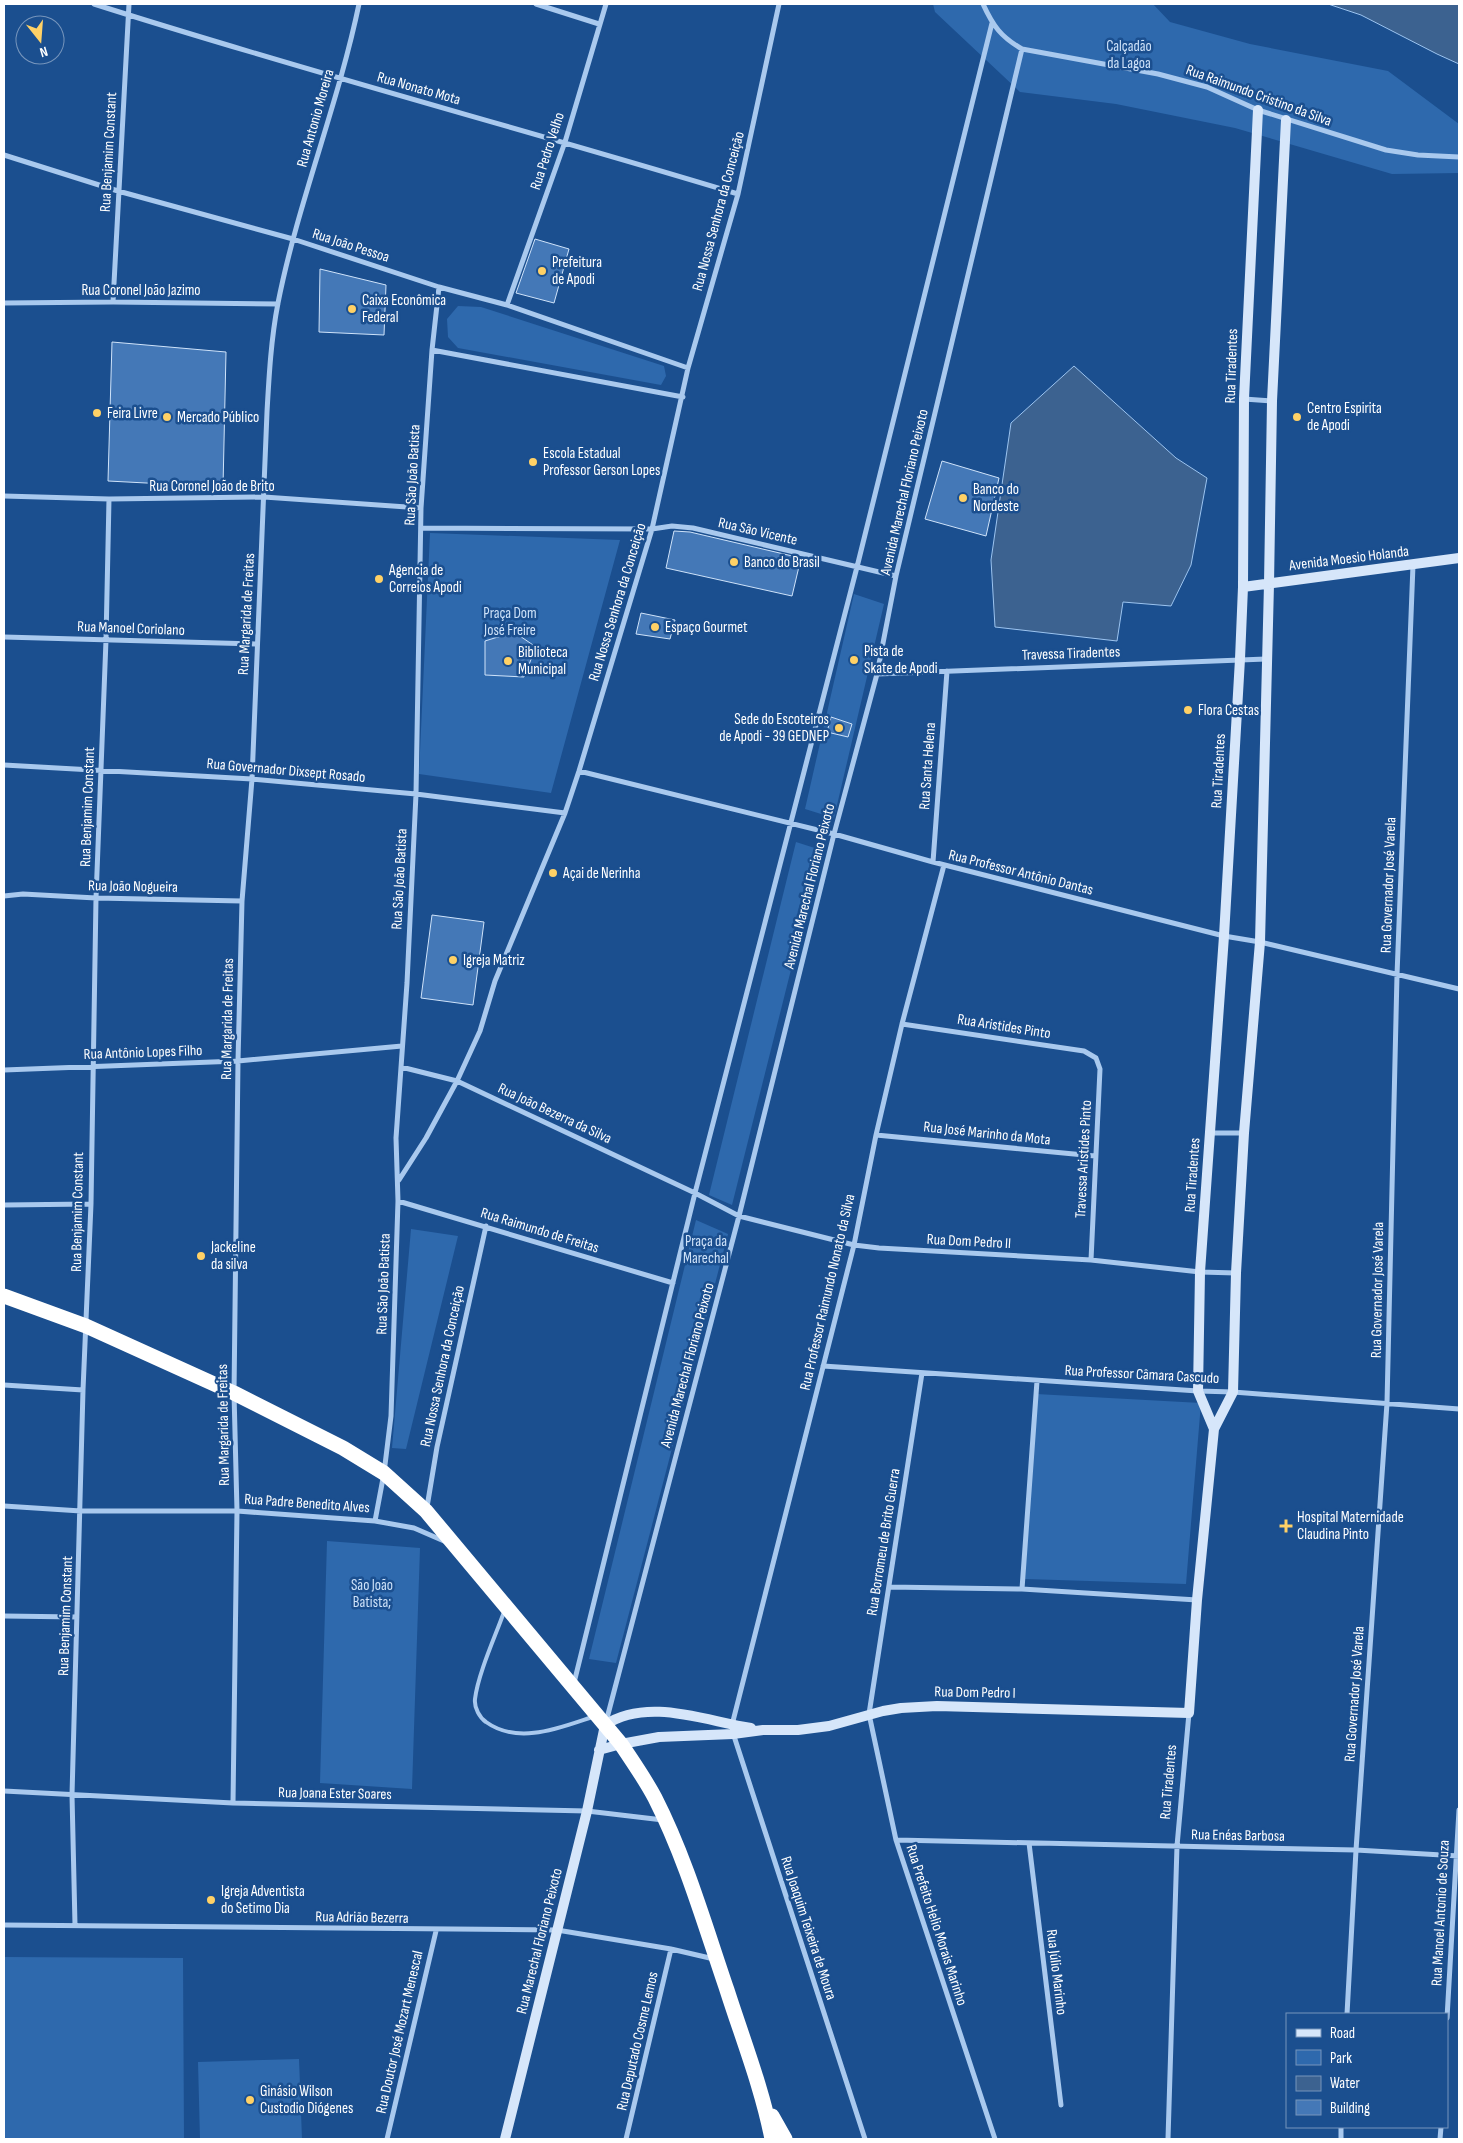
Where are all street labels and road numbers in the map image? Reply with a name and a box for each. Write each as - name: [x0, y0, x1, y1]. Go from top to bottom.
- street label: Rua Raimundo Cristino da Silva: [1183, 60, 1335, 131]
- street label: Rua Antonio Moreira: [292, 67, 339, 169]
- street label: Rua Nonato Mota: [375, 68, 463, 110]
- street label: Rua Benjamim Constant: [96, 91, 121, 212]
- street label: Rua Pedro Velho: [526, 110, 569, 192]
- street label: Rua Nossa Senhora da Conceição: [688, 129, 749, 293]
- street label: Rua João Pessoa: [310, 224, 392, 267]
- street label: Rua Coronel João Jazimo: [81, 281, 201, 300]
- street label: Rua Tiradentes: [1221, 328, 1242, 404]
- street label: Avenida Marechal Floriano Peixoto: [876, 407, 933, 578]
- street label: Rua São João Batista: [400, 424, 425, 526]
- street label: Rua Coronel João de Brito: [149, 477, 275, 496]
- street label: Rua São Vicente: [716, 513, 799, 550]
- street label: Rua Nossa Senhora da Conceição: [584, 521, 651, 684]
- street label: Avenida Moesio Holanda: [1287, 542, 1410, 575]
- street label: Rua Margarida de Freitas: [234, 553, 259, 675]
- street label: Rua Manoel Coriolano: [77, 617, 185, 640]
- street label: Travessa Tiradentes: [1021, 642, 1121, 665]
- street label: Rua Santa Helena: [915, 722, 940, 810]
- street label: Rua Tiradentes: [1207, 733, 1230, 809]
- street label: Rua Benjamim Constant: [76, 746, 99, 867]
- street label: Rua Governador Dixsept Rosado: [206, 754, 366, 787]
- street label: Avenida Marechal Floriano Peixoto: [779, 801, 839, 972]
- street label: Rua Governador José Varela: [1377, 816, 1400, 953]
- street label: Rua São João Batista: [387, 828, 412, 930]
- street label: Rua Professor Antônio Dantas: [947, 845, 1095, 900]
- street label: Rua João Nogueira: [88, 876, 178, 897]
- street label: Rua Margarida de Freitas: [217, 958, 238, 1080]
- street label: Rua Aristides Pinto: [956, 1010, 1052, 1043]
- street label: Rua Antônio Lopes Filho: [83, 1041, 203, 1064]
- street label: Rua João Bezerra da Silva: [495, 1079, 615, 1148]
- street label: Travessa Aristides Pinto: [1071, 1100, 1096, 1218]
- street label: Rua José Marinho da Mota: [923, 1117, 1052, 1150]
- street label: Rua Tiradentes: [1180, 1137, 1205, 1213]
- street label: Rua Benjamim Constant: [67, 1151, 88, 1272]
- street label: Rua Professor Raimundo Nonato da Silva: [796, 1192, 859, 1392]
- street label: Rua Raimundo de Freitas: [478, 1203, 601, 1258]
- street label: Rua Governador José Varela: [1367, 1222, 1388, 1358]
- street label: Rua Dom Pedro II: [926, 1230, 1012, 1253]
- street label: Rua São João Batista: [372, 1233, 395, 1335]
- street label: Avenida Marechal Floriano Peixoto: [656, 1281, 719, 1451]
- street label: Rua Nossa Senhora da Conceição: [416, 1284, 469, 1449]
- street label: Rua Professor Câmara Cascudo: [1064, 1361, 1220, 1388]
- street label: Rua Margarida de Freitas: [213, 1364, 234, 1486]
- street label: Rua Borromeu de Brito Guerra: [862, 1467, 905, 1617]
- street label: Rua Padre Benedito Alves: [244, 1490, 370, 1517]
- street label: Rua Benjamim Constant: [54, 1555, 77, 1676]
- street label: Rua Governador José Varela: [1340, 1625, 1369, 1763]
- street label: Rua Dom Pedro I: [934, 1682, 1016, 1703]
- street label: Rua Tiradentes: [1156, 1744, 1181, 1820]
- street label: Rua Joana Ester Soares: [278, 1783, 392, 1804]
- street label: Rua Enéas Barbosa: [1191, 1825, 1285, 1846]
- street label: Rua Manoel Antonio de Souza: [1427, 1839, 1454, 1987]
- street label: Rua Prefeito Helio Morais Marinho: [901, 1842, 972, 2008]
- street label: Rua Joaquim Teixeira de Moura: [776, 1854, 841, 2003]
- street label: Rua Marechal Floriano Peixoto: [512, 1866, 567, 2016]
- street label: Rua Adrião Bezerra: [315, 1907, 409, 1928]
- street label: Rua Júlio Marinho: [1042, 1928, 1071, 2016]
- street label: Rua Doutor José Mozart Menescal: [372, 1949, 427, 2115]
- street label: Rua Deputado Cosme Lemos: [612, 1970, 663, 2112]

